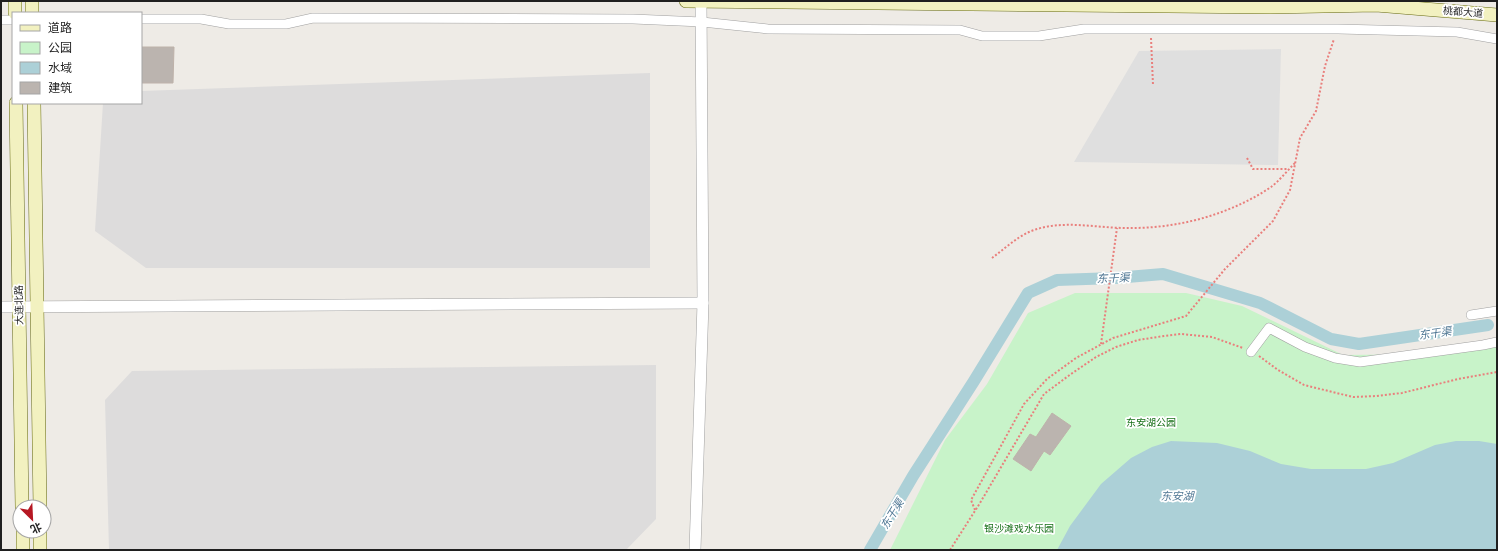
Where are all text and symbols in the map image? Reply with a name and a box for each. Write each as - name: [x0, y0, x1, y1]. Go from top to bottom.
- street label: 桃都大道: [1443, 4, 1483, 20]
- legend: [12, 12, 142, 104]
- text: 道路: [48, 20, 72, 35]
- text: 公园: [48, 40, 72, 55]
- text: 水域: [48, 60, 72, 75]
- text: 建筑: [48, 80, 72, 95]
- water label: 东干渠: [1096, 270, 1132, 286]
- street label: 大连北路: [12, 285, 26, 325]
- water label: 东干渠: [1418, 323, 1454, 342]
- park label: 东安湖公园: [1126, 416, 1176, 429]
- water label: 东安湖: [1161, 489, 1195, 503]
- water label: 东干渠: [877, 495, 908, 532]
- north arrow: [12, 499, 52, 539]
- text: 北: [28, 520, 44, 537]
- park label: 银沙滩戏水乐园: [984, 522, 1054, 535]

